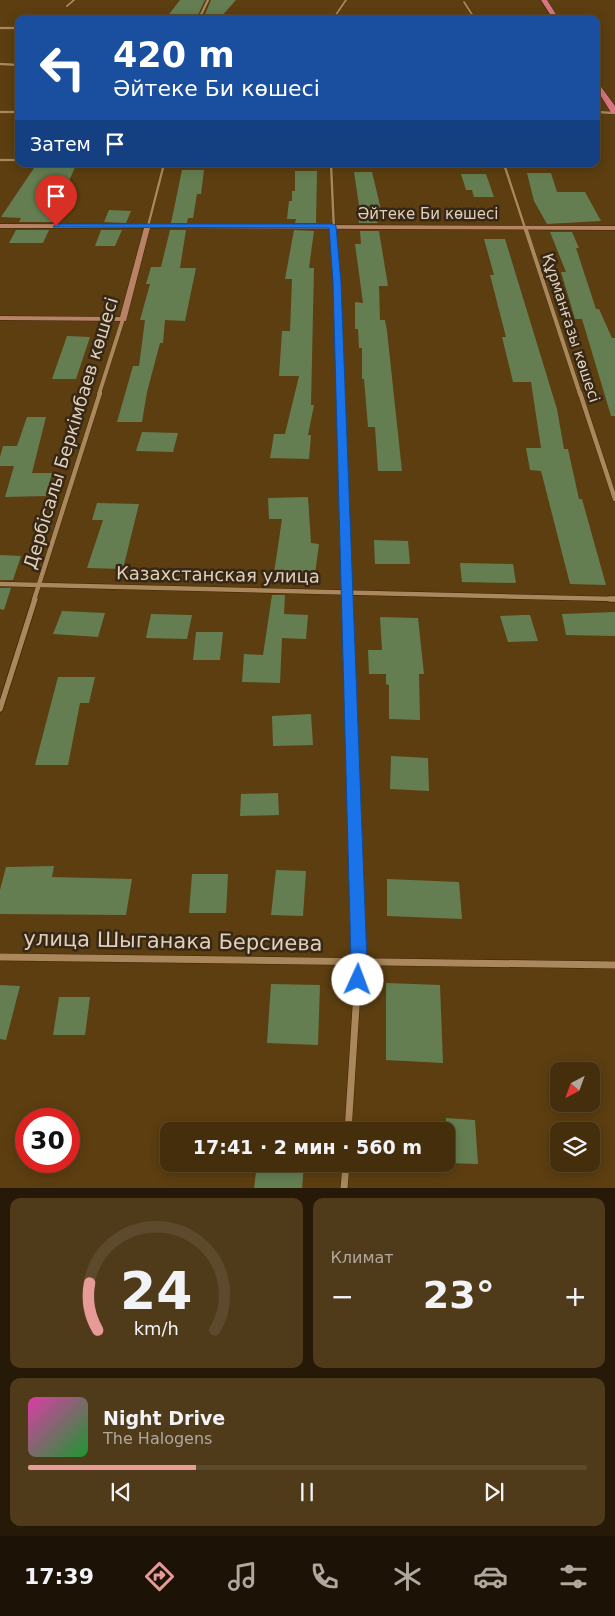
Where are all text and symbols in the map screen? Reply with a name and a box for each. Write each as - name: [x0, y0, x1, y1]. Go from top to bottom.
- icon: left: [30, 35, 95, 100]
- text: 420 m: [113, 35, 235, 75]
- text: Әйтеке Би көшесі: [113, 76, 320, 101]
- icon: arrive: [101, 130, 129, 158]
- text: Затем: [30, 133, 91, 155]
- pin: [35, 175, 77, 226]
- icon: arrive: [42, 182, 70, 210]
- street label: Әйтеке Би көшесі: [358, 205, 499, 223]
- street label: Құрманғазы көшесі: [538, 251, 604, 405]
- street label: Дербісалы Беркімбаев көшесі: [19, 294, 122, 571]
- street label: Казахстанская улица: [116, 562, 320, 587]
- street label: улица Шыганака Берсиева: [23, 926, 323, 956]
- position arrow: [331, 953, 383, 1005]
- north arrow: [550, 1062, 600, 1112]
- map controls: [550, 1062, 600, 1172]
- speed limit sign: 30: [15, 1108, 80, 1173]
- button: layers: [550, 1122, 600, 1172]
- text: 17:41 · 2 мин · 560 m: [193, 1136, 422, 1158]
- text: Климат: [331, 1248, 394, 1267]
- text: 24: [120, 1261, 192, 1321]
- text: 23°: [423, 1273, 495, 1317]
- text: −: [331, 1280, 354, 1313]
- text: +: [564, 1280, 587, 1313]
- text: km/h: [134, 1318, 179, 1339]
- text: Night Drive: [103, 1407, 225, 1429]
- text: The Halogens: [103, 1429, 212, 1448]
- icon: previous: [107, 1478, 135, 1506]
- icon: pause: [293, 1478, 321, 1506]
- icon: next: [480, 1478, 508, 1506]
- icon: directions: [142, 1559, 177, 1594]
- icon: music: [225, 1559, 260, 1594]
- icon: phone: [307, 1559, 342, 1594]
- icon: climate: [390, 1559, 425, 1594]
- icon: car: [473, 1559, 508, 1594]
- icon: filters: [556, 1559, 591, 1594]
- text: 17:39: [24, 1564, 94, 1589]

